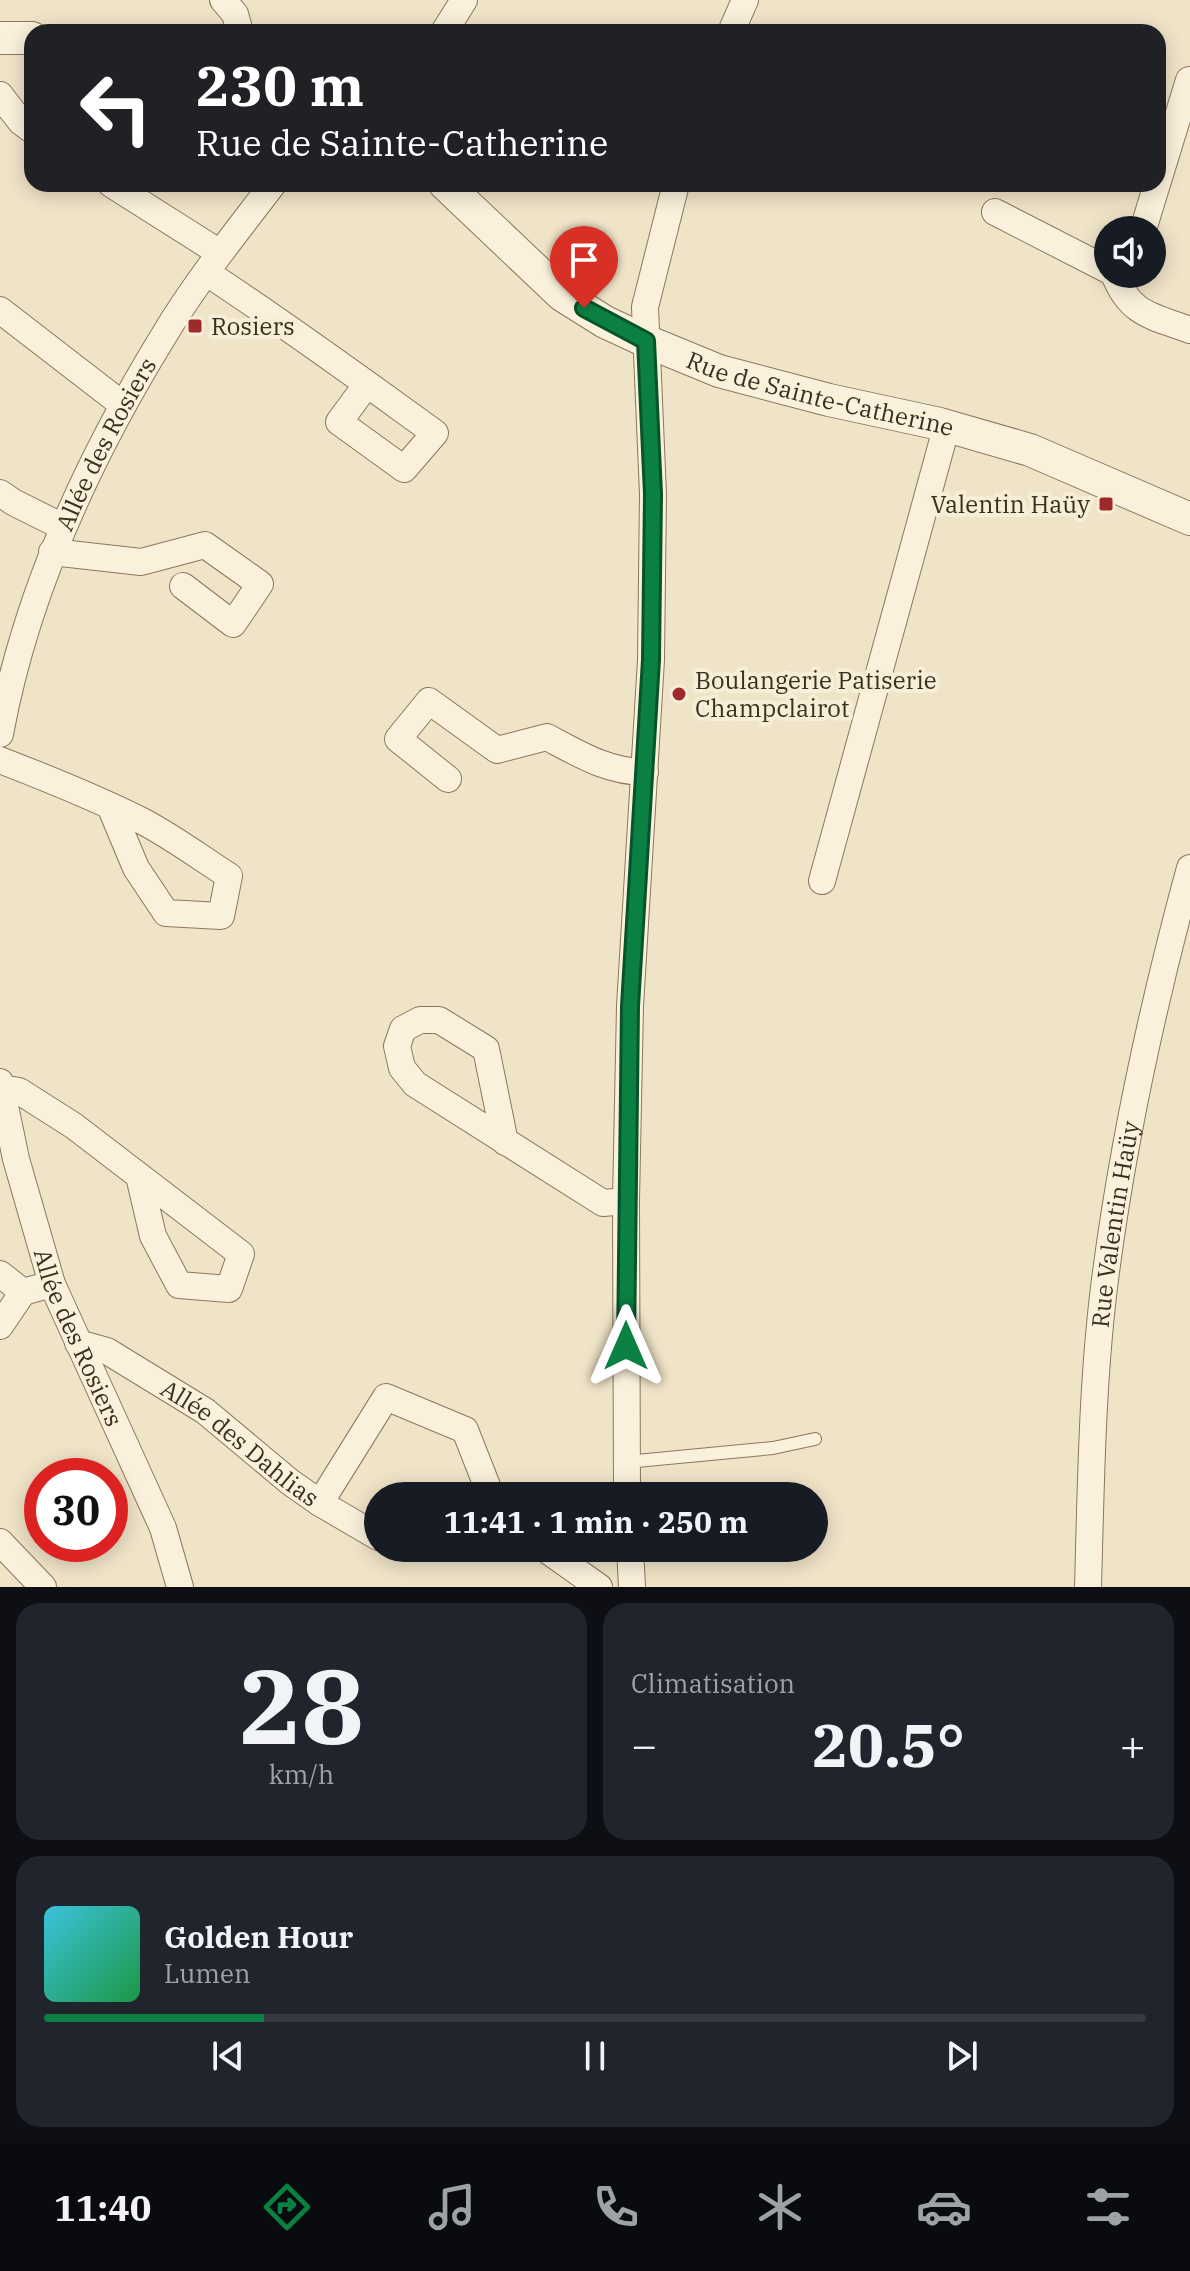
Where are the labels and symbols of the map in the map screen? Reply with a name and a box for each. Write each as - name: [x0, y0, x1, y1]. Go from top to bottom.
- pin: [550, 226, 618, 308]
- place label: Rosiers: [211, 310, 295, 342]
- marker: Rosiers: [186, 317, 204, 335]
- street label: Rue de Sainte-Catherine: [682, 343, 958, 443]
- street label: Allée des Rosiers: [48, 351, 163, 535]
- place label: Valentin Haüy: [931, 488, 1090, 520]
- marker: Valentin Haüy: [1097, 495, 1115, 513]
- place label: Boulangerie Patiserie Champclairot: [695, 664, 937, 724]
- marker: Boulangerie Patiserie Champclairot: [670, 685, 688, 703]
- street label: Rue Valentin Haüy: [1084, 1118, 1146, 1329]
- street label: Allée des Rosiers: [27, 1245, 131, 1431]
- position arrow: [584, 1304, 668, 1388]
- street label: Allée des Dahlias: [155, 1372, 325, 1513]
- speed limit sign: 30: [24, 1458, 128, 1562]

